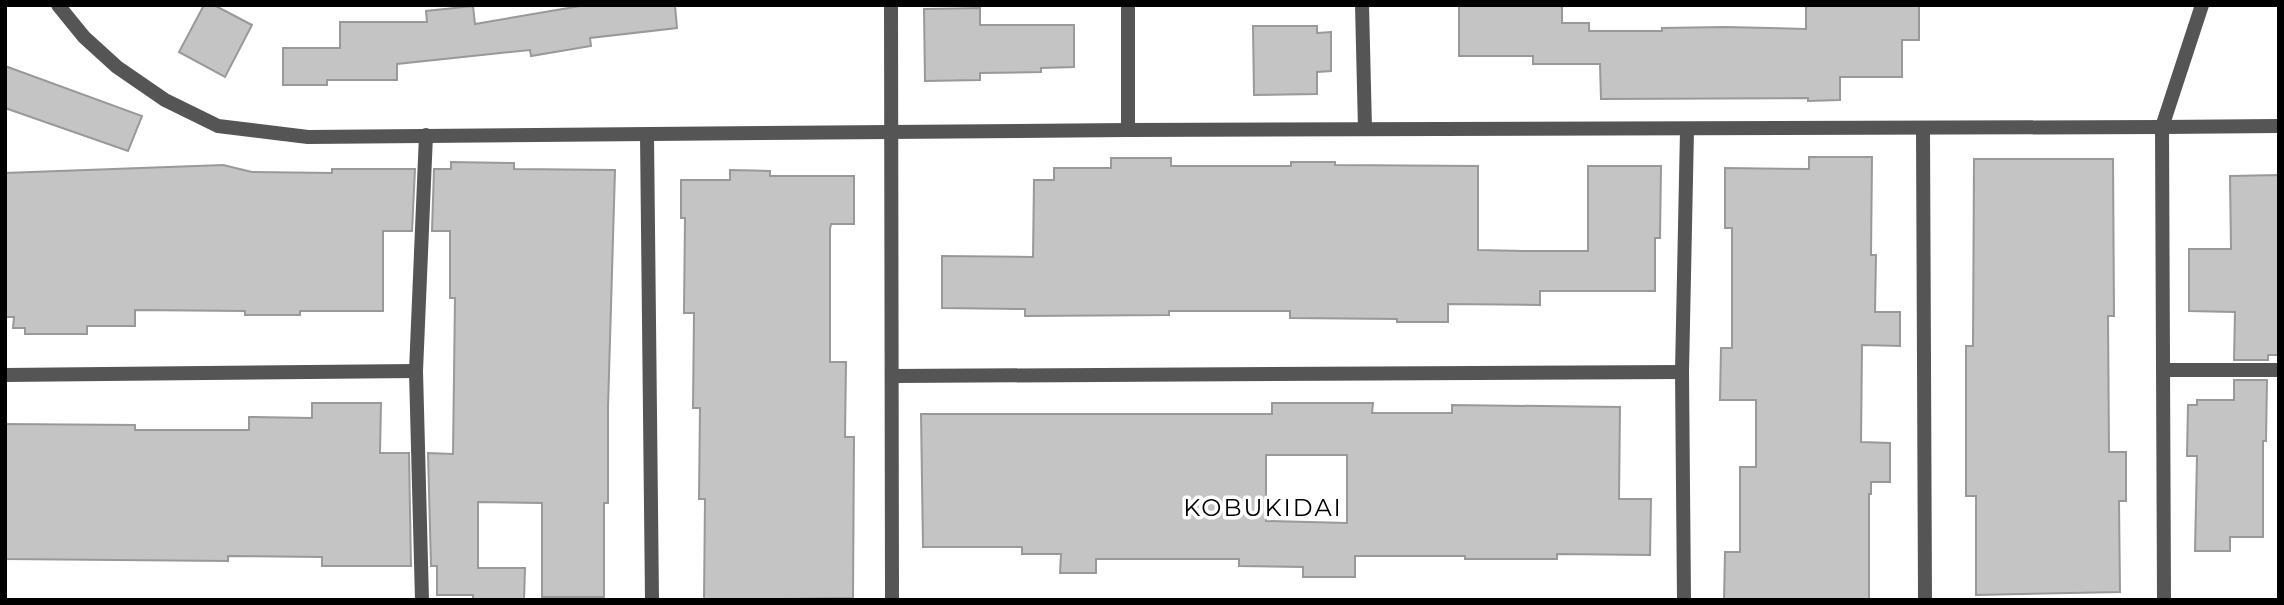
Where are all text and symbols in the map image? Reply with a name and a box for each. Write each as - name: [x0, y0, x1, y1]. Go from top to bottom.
- district label: KOBUKIDAI: [1183, 493, 1343, 522]

